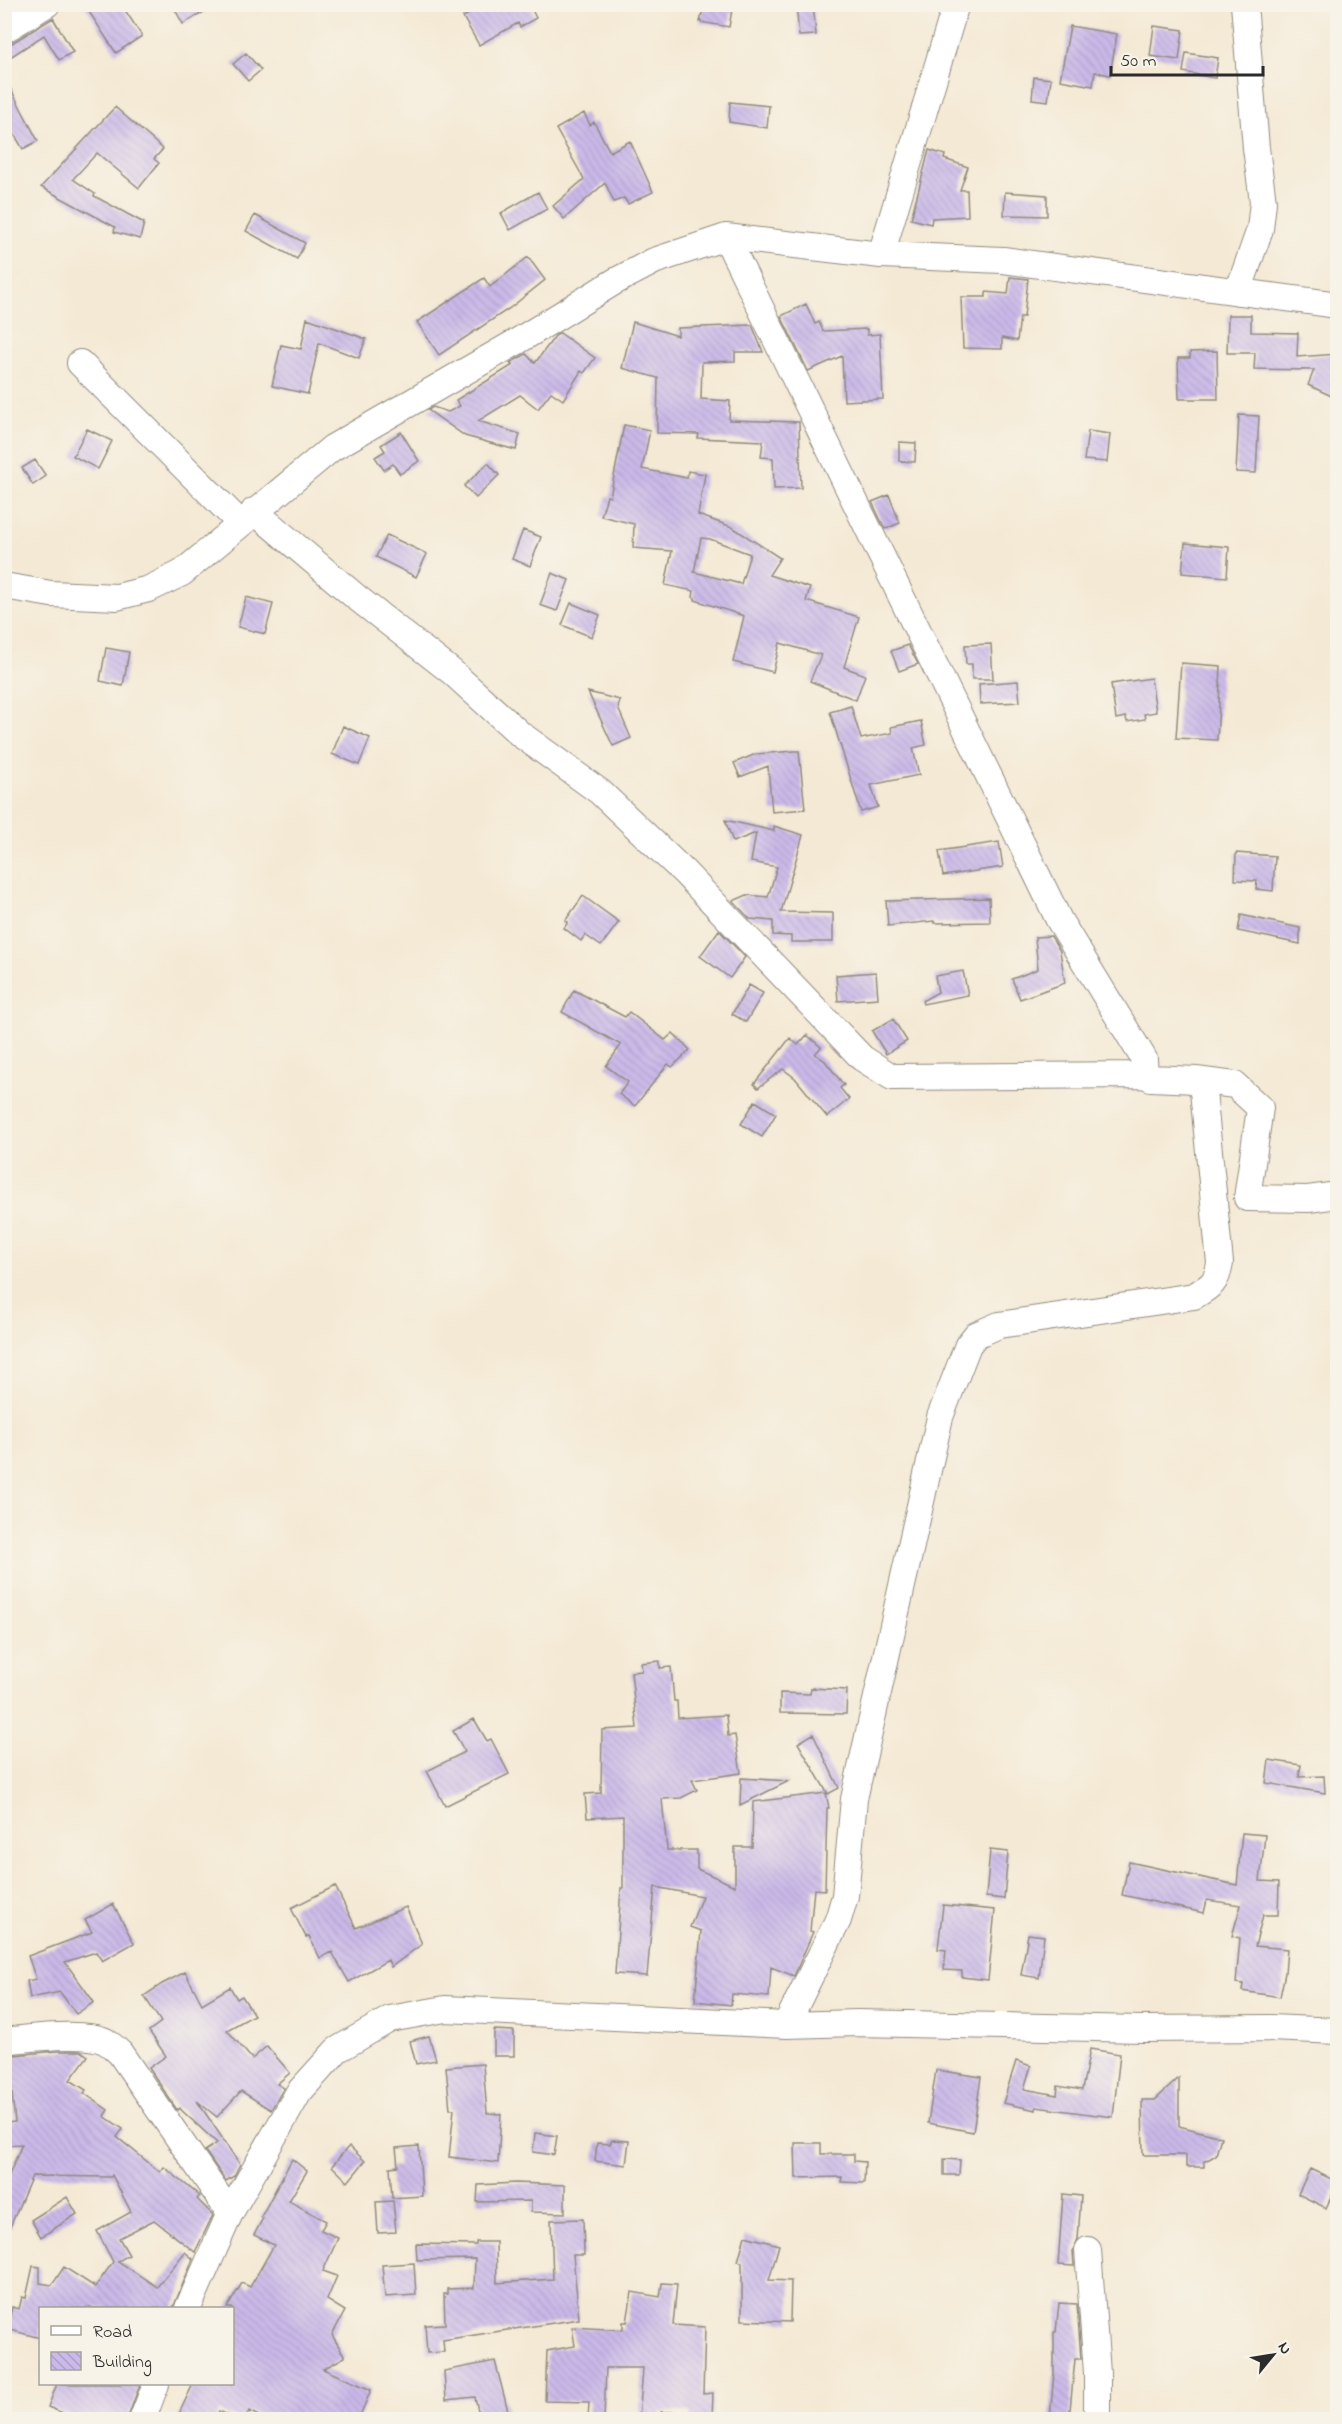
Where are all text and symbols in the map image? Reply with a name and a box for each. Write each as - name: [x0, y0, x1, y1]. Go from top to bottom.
- scale bar: [1111, 39, 1262, 77]
- text: 50 m: [1120, 49, 1157, 75]
- legend: [39, 2307, 234, 2385]
- text: Road: [93, 2320, 132, 2346]
- north arrow: [1243, 2325, 1303, 2385]
- text: N: [1271, 2338, 1297, 2359]
- text: Building: [92, 2350, 152, 2377]

